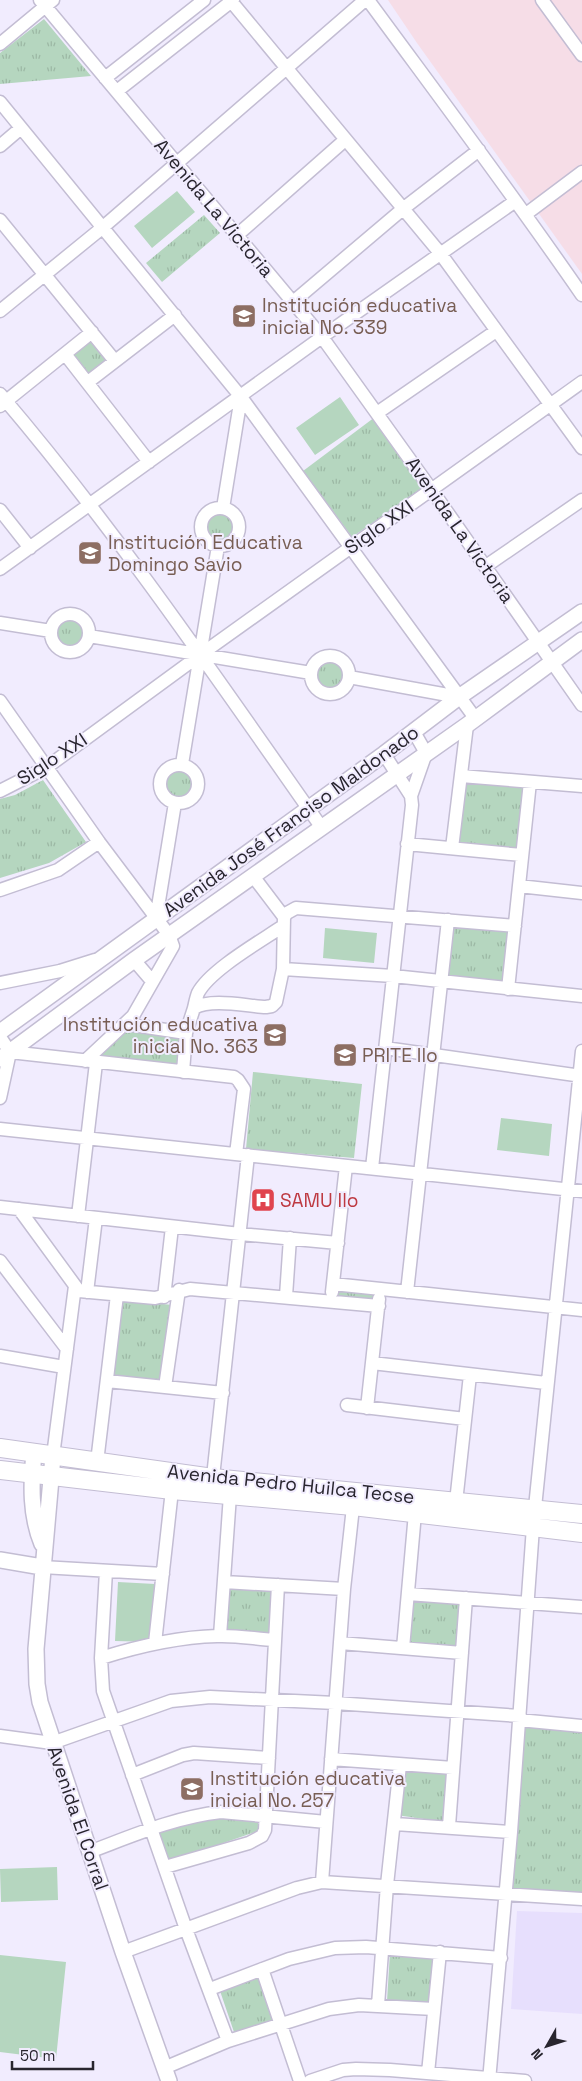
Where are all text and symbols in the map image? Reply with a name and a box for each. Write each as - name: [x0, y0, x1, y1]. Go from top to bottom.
- street label: Avenida La Victoria: [149, 134, 279, 282]
- place label: Institución educativa inicial No. 339: [262, 293, 457, 340]
- school or university icon: Institución educativa inicial No. 339: [231, 303, 257, 329]
- street label: Avenida La Victoria: [400, 452, 520, 608]
- street label: Siglo XXI: [340, 494, 418, 560]
- place label: Institución Educativa Domingo Savio: [108, 530, 303, 577]
- school or university icon: Institución Educativa Domingo Savio: [77, 540, 103, 566]
- street label: Avenida José Franciso Maldonado: [158, 720, 424, 922]
- street label: Siglo XXI: [12, 727, 92, 791]
- place label: Institución educativa inicial No. 363: [63, 1012, 258, 1059]
- school or university icon: Institución educativa inicial No. 363: [262, 1022, 288, 1048]
- school or university icon: PRITE Ilo: [332, 1042, 358, 1068]
- place label: PRITE Ilo: [362, 1043, 438, 1068]
- hospital icon: SAMU Ilo: [250, 1187, 276, 1213]
- place label: SAMU Ilo: [280, 1188, 359, 1213]
- street label: Avenida Pedro Huilca Tecse: [166, 1459, 416, 1509]
- street label: Avenida El Corral: [42, 1743, 114, 1893]
- place label: Institución educativa inicial No. 257: [210, 1766, 405, 1813]
- school or university icon: Institución educativa inicial No. 257: [179, 1776, 205, 1802]
- north arrow: [522, 2021, 572, 2071]
- scale bar: [12, 2038, 94, 2070]
- text: N: [527, 2045, 547, 2063]
- text: 50 m: [20, 2046, 55, 2065]

